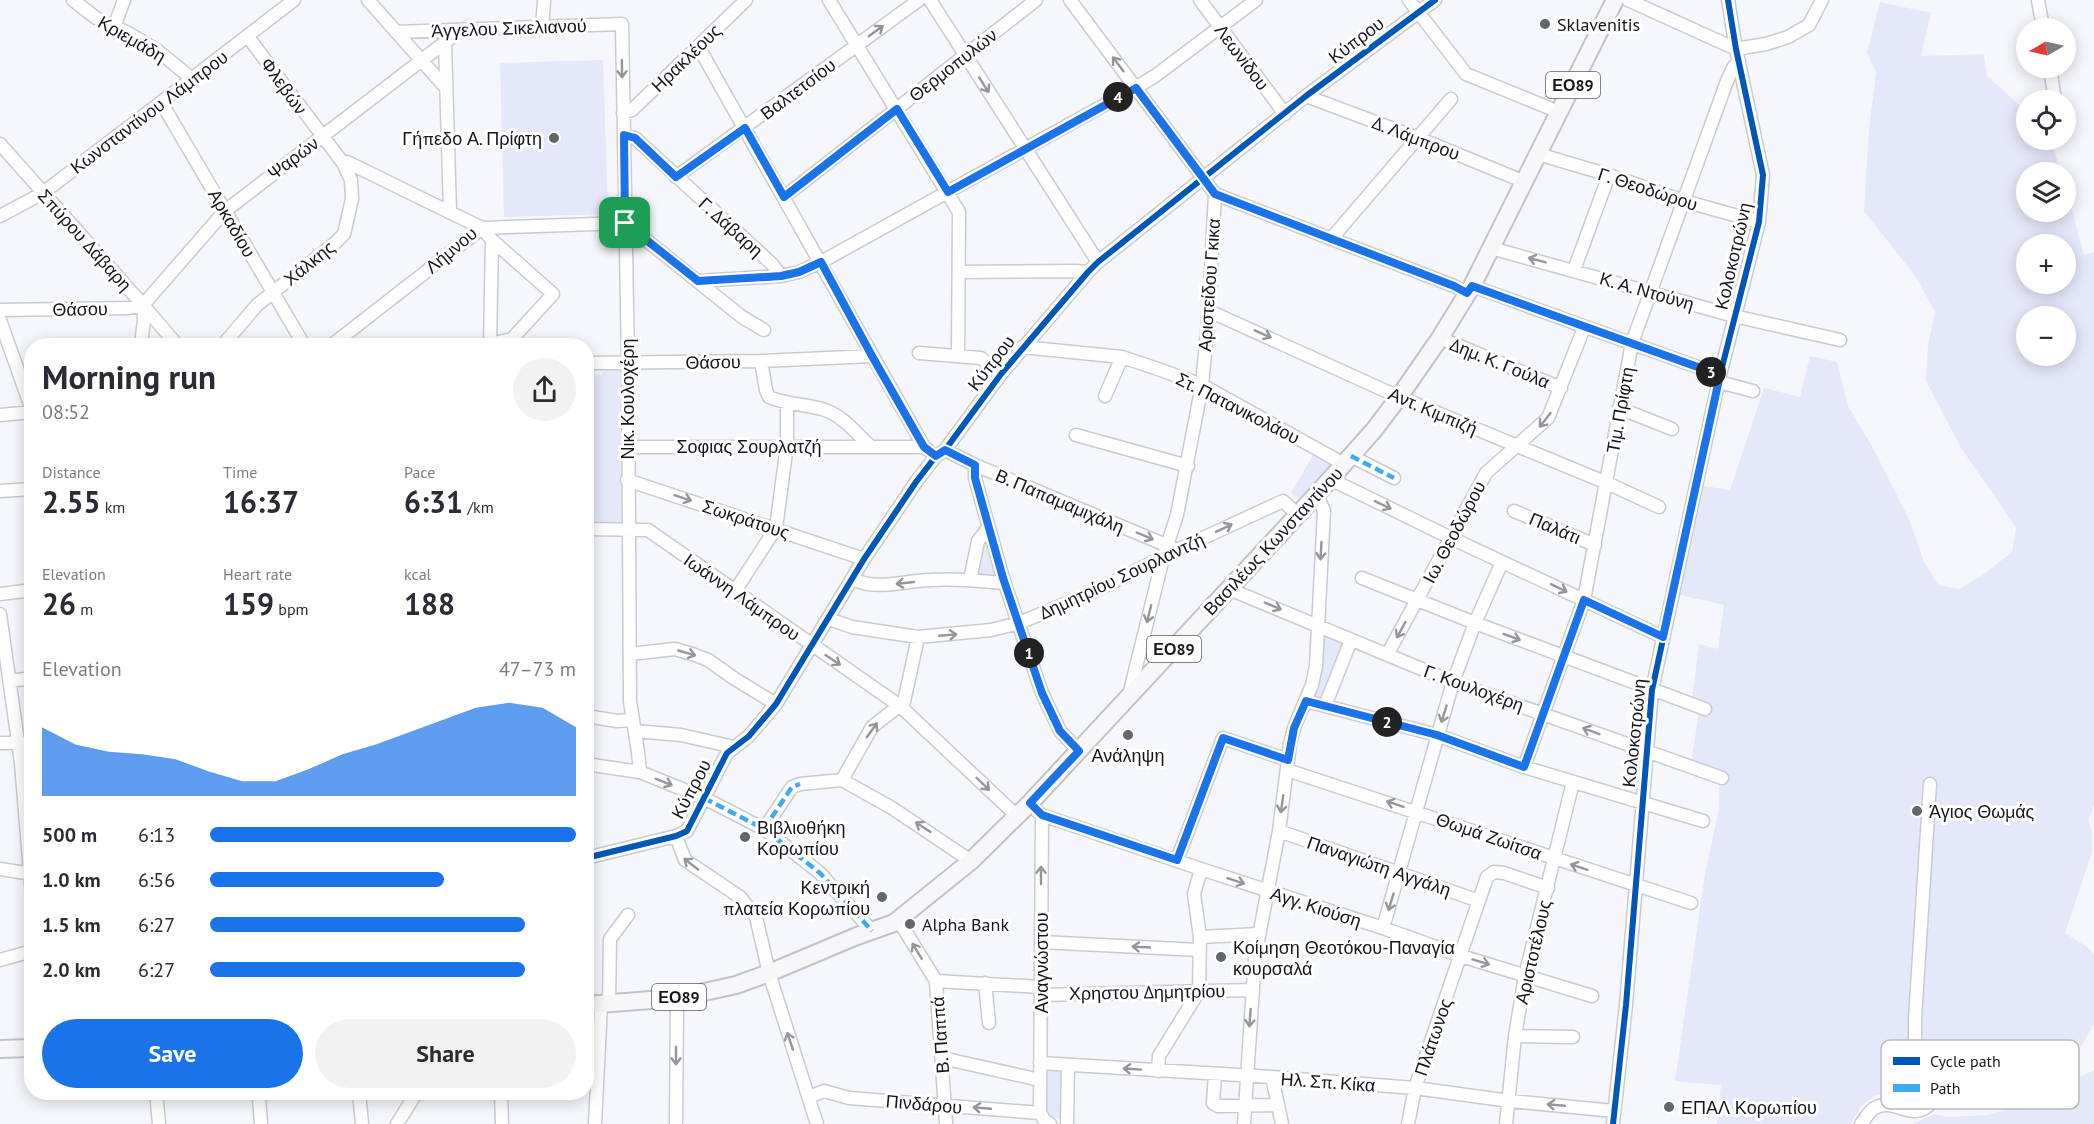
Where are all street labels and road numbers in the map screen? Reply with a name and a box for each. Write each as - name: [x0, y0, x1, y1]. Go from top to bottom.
- street label: Κριεμάδη: [94, 10, 170, 68]
- street label: Κύπρου: [1324, 12, 1388, 68]
- street label: Άγγελου Σικελιανού: [431, 14, 587, 42]
- street label: Ηρακλέους: [646, 19, 726, 97]
- street label: Λεωνίδου: [1210, 19, 1274, 95]
- street label: Θερμοπυλών: [904, 23, 1002, 107]
- street label: Κωνσταντίνου Λάμπρου: [66, 45, 232, 179]
- street label: Φλεβών: [256, 53, 312, 119]
- street label: Βαλτετσίου: [756, 53, 840, 125]
- road number: ΕΟ89: [1546, 72, 1600, 98]
- street label: Δ. Λάμπρου: [1369, 111, 1463, 165]
- street label: Ψαρών: [263, 131, 323, 185]
- street label: Γ. Θεοδώρου: [1595, 162, 1701, 216]
- street label: Σπύρου Δάβαρη: [33, 184, 137, 296]
- street label: Αρκαδίου: [203, 185, 261, 261]
- street label: Γ. Δάβαρη: [694, 192, 768, 262]
- street label: Κολοκοτρώνη: [1710, 200, 1756, 312]
- street label: Αριστείδου Γκικα: [1193, 218, 1225, 352]
- street label: Λήμνου: [420, 222, 482, 278]
- street label: Χάλκης: [279, 235, 339, 291]
- street label: Κ. Α. Ντούνη: [1597, 267, 1697, 315]
- street label: Θάσου: [52, 297, 108, 321]
- street label: Κύπρου: [962, 331, 1020, 395]
- street label: Δημ. Κ. Γούλα: [1447, 333, 1553, 393]
- street label: Νικ. Κουλοχέρη: [616, 339, 639, 459]
- street label: Θάσου: [685, 350, 741, 374]
- street label: Τιμ. Πρίφτη: [1601, 365, 1639, 455]
- street label: Στ. Πατανικολάου: [1172, 367, 1304, 449]
- street label: Αντ. Κιμπιζή: [1385, 382, 1481, 440]
- street label: Σοφιας Σουρλατζή: [676, 435, 822, 458]
- street label: Βασιλέως Κωνσταντίνου: [1198, 462, 1348, 620]
- street label: Β. Παπαμαμιχάλη: [992, 464, 1128, 538]
- street label: Ιω. Θεοδώρου: [1417, 477, 1491, 587]
- street label: Σωκράτους: [700, 494, 793, 544]
- street label: Παλάτι: [1526, 507, 1584, 549]
- street label: Δημητρίου Σουρλαντζή: [1036, 528, 1208, 624]
- street label: Ιωάννη Λάμπρου: [679, 548, 805, 646]
- road number: ΕΟ89: [1147, 636, 1201, 662]
- street label: Γ. Κουλοχέρη: [1421, 659, 1527, 717]
- street label: Κολοκοτρώνη: [1617, 678, 1651, 788]
- street label: Κύπρου: [666, 755, 716, 823]
- street label: Θωμά Ζωίτσα: [1433, 807, 1545, 865]
- street label: Παναγιώτη Αγγάλη: [1304, 831, 1454, 901]
- street label: Αγγ. Κιούση: [1268, 882, 1364, 932]
- street label: Αριστοτέλους: [1510, 897, 1556, 1006]
- street label: Αναγνώστου: [1030, 913, 1053, 1013]
- street label: Χρηστου Δημητρίου: [1069, 979, 1225, 1005]
- road number: ΕΟ89: [652, 984, 706, 1010]
- street label: Πλάτωνος: [1409, 995, 1457, 1079]
- street label: Β. Παππά: [926, 996, 954, 1074]
- street label: Ηλ. Σπ. Κίκα: [1280, 1067, 1376, 1097]
- street label: Πινδάρου: [885, 1089, 963, 1119]

